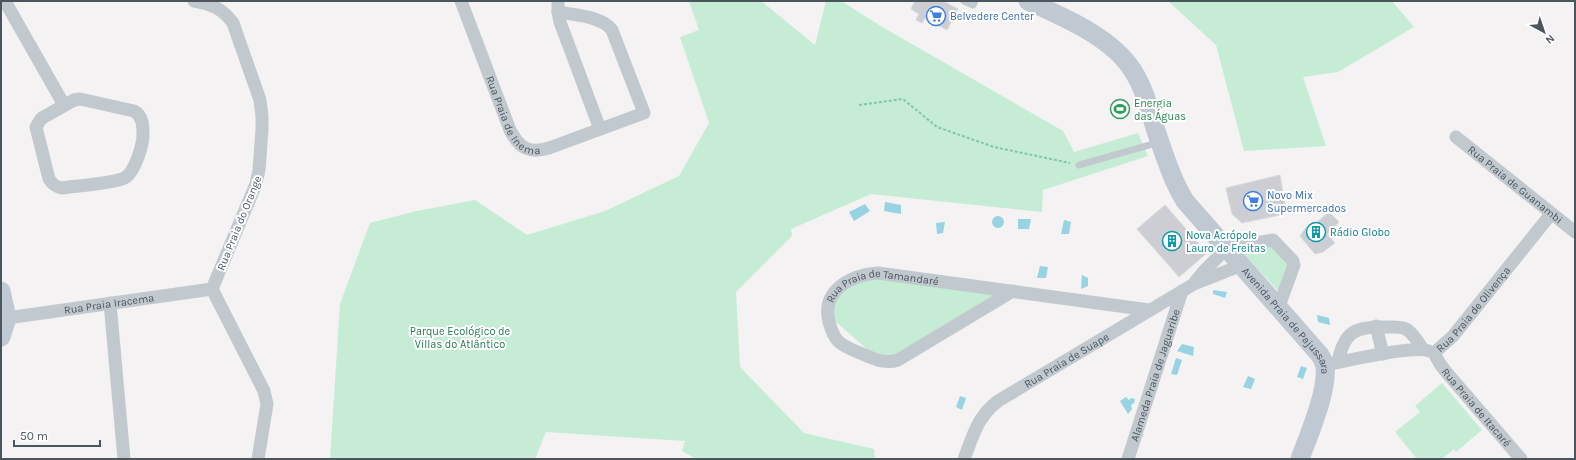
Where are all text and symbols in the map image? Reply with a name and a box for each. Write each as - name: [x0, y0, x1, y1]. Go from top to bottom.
- supermarket icon: Belvedere Center: [925, 5, 947, 27]
- place label: Belvedere Center: [950, 10, 1034, 23]
- north arrow: [1524, 12, 1564, 52]
- text: N: [1543, 32, 1557, 47]
- street label: Rua Praia de Inema: [483, 74, 541, 158]
- place label: Energia das Águas: [1134, 97, 1186, 123]
- sports icon: Energia das Águas: [1109, 98, 1131, 120]
- street label: Rua Praia de Guanambi: [1465, 143, 1565, 227]
- street label: Rua Praia do Orange: [215, 174, 265, 272]
- place label: Novo Mix Supermercados: [1267, 189, 1347, 215]
- supermarket icon: Novo Mix Supermercados: [1242, 190, 1264, 212]
- building icon: Rádio Globo: [1305, 221, 1327, 243]
- place label: Rádio Globo: [1330, 226, 1390, 239]
- place label: Nova Acrópole Lauro de Freitas: [1186, 229, 1266, 255]
- building icon: Nova Acrópole Lauro de Freitas: [1161, 230, 1183, 252]
- street label: Rua Praia de Olivença: [1434, 264, 1513, 355]
- street label: Avenida Praia de Pajussara: [1239, 265, 1331, 374]
- street label: Rua Praia de Tamandaré: [824, 267, 940, 305]
- street label: Rua Praia Iracema: [63, 291, 155, 317]
- street label: Alameda Praia de Jaguaribe: [1128, 307, 1183, 443]
- park label: Parque Ecológico de Villas do Atlântico: [410, 325, 511, 351]
- street label: Rua Praia de Suape: [1022, 330, 1112, 391]
- street label: Rua Praia de Itacaré: [1439, 366, 1514, 450]
- scale bar: [14, 422, 100, 448]
- text: 50 m: [20, 429, 48, 443]

